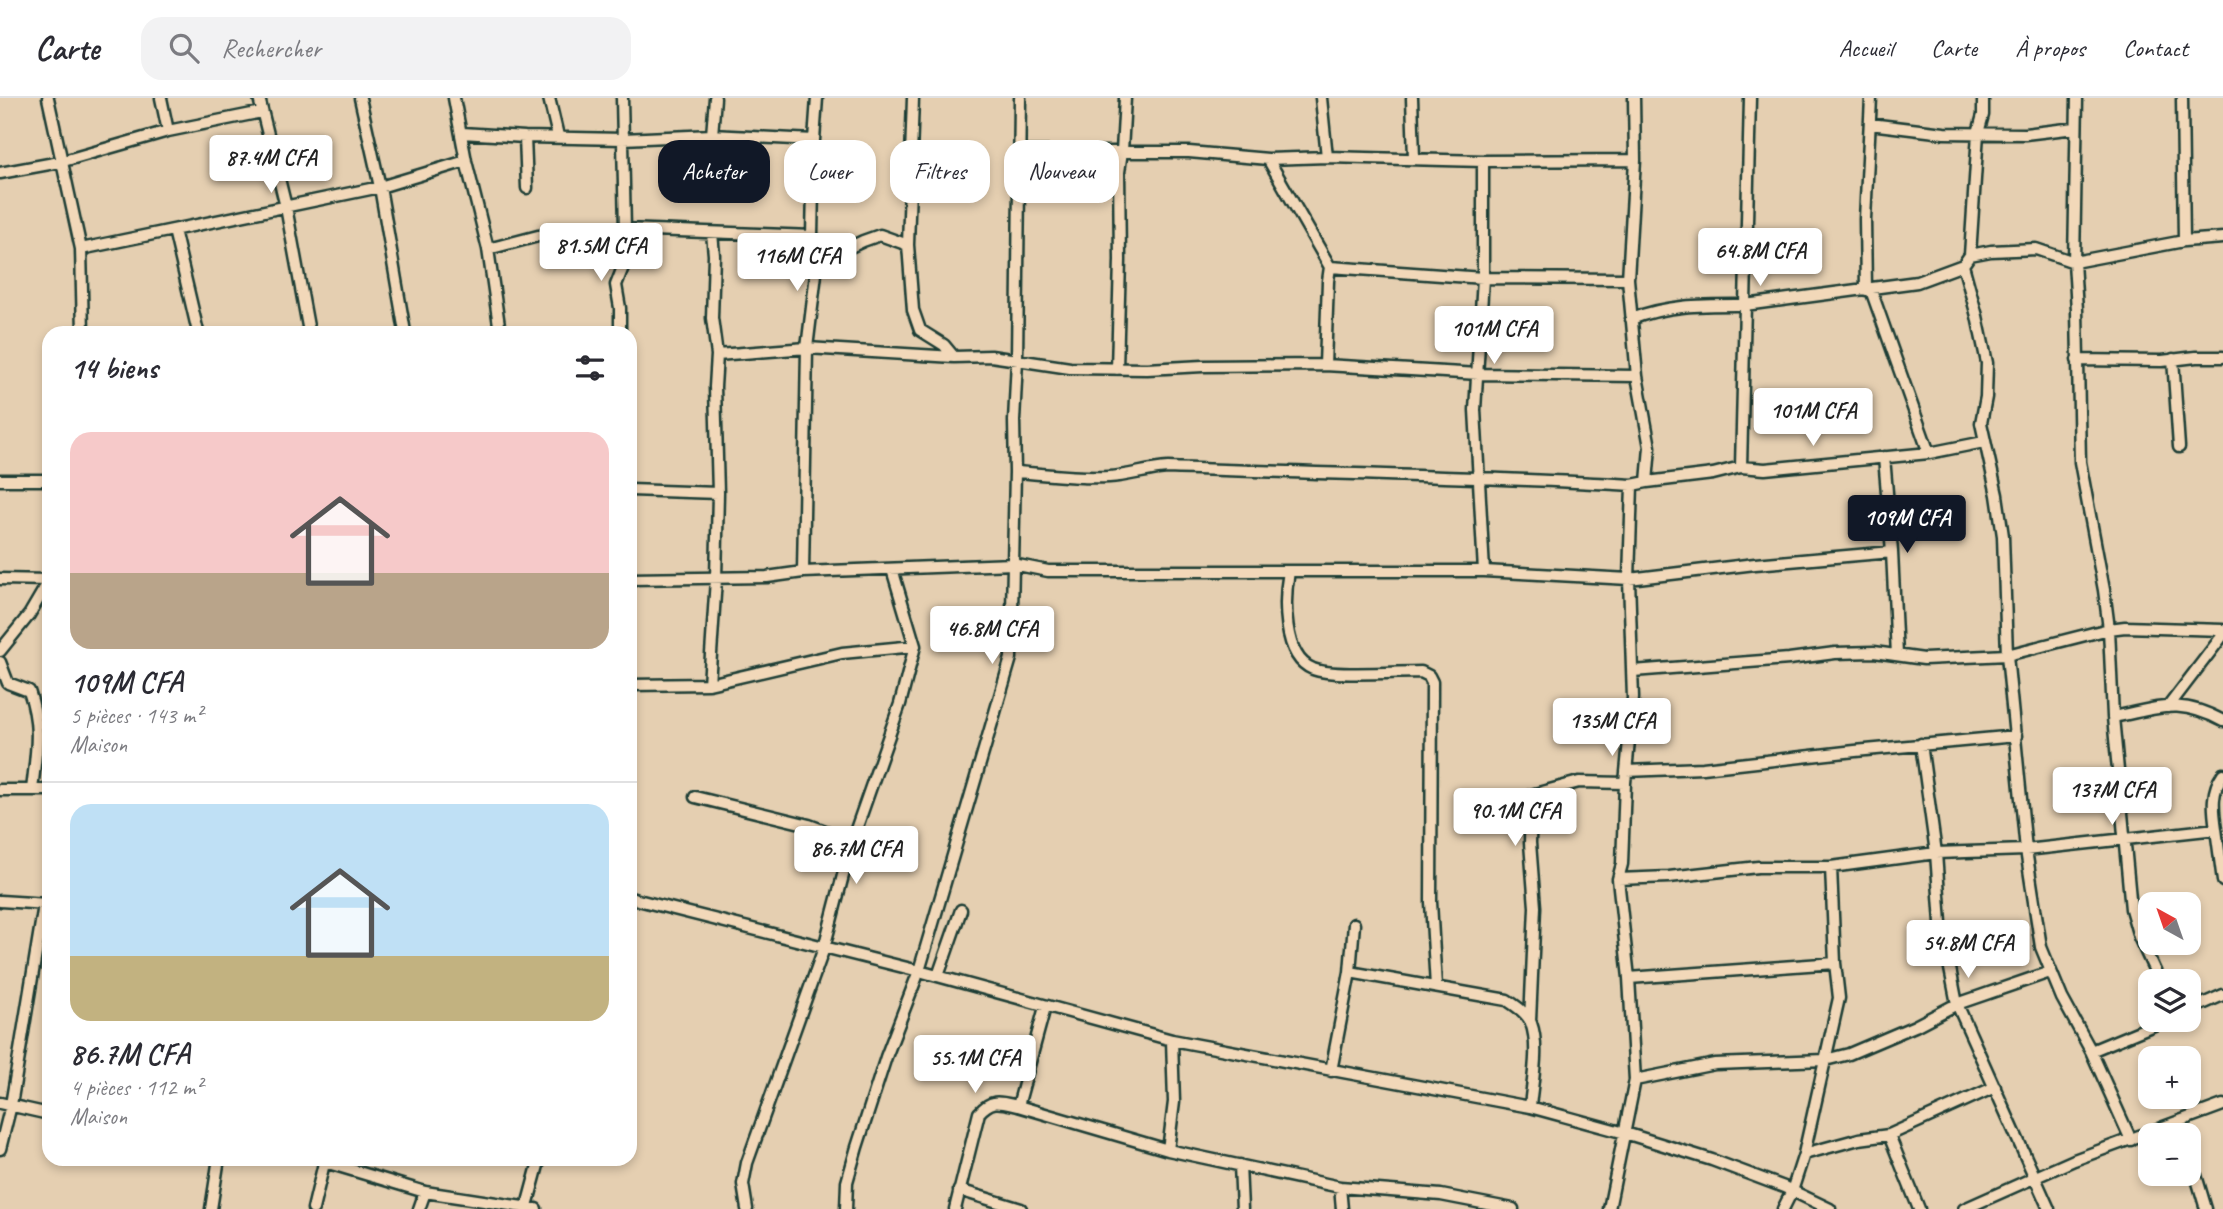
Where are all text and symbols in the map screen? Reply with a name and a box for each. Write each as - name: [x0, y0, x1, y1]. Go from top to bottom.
- search box: [141, 17, 631, 80]
- text: Carte: [35, 27, 99, 69]
- icon: search: [165, 29, 203, 67]
- text: Rechercher: [221, 32, 321, 65]
- text: Accueil: [1839, 33, 1893, 63]
- text: Carte: [1931, 33, 1977, 63]
- text: À propos: [2015, 33, 2085, 63]
- text: Contact: [2123, 33, 2188, 63]
- pin: 87.4M CFA: [191, 136, 351, 195]
- chip: Acheter: [658, 140, 770, 203]
- chip: Louer: [784, 140, 876, 203]
- chip: Filtres: [890, 140, 990, 203]
- chip: Nouveau: [1004, 140, 1119, 203]
- text: 87.4M CFA: [225, 143, 317, 172]
- pin: 81.5M CFA: [521, 223, 681, 283]
- pin: 64.8M CFA: [1680, 228, 1840, 288]
- text: 81.5M CFA: [556, 231, 646, 260]
- pin: 116M CFA: [725, 234, 869, 293]
- text: 64.8M CFA: [1714, 236, 1806, 265]
- text: 116M CFA: [753, 241, 841, 270]
- pin: 101M CFA: [1422, 306, 1566, 366]
- text: 101M CFA: [1451, 314, 1537, 343]
- text: 14 biens: [70, 349, 158, 387]
- icon: filters: [571, 349, 609, 387]
- pin: 101M CFA: [1741, 388, 1885, 448]
- text: 101M CFA: [1770, 396, 1856, 425]
- icon: home: [277, 478, 403, 604]
- pin: 109M CFA: [1835, 496, 1979, 555]
- text: 109M CFA: [1864, 503, 1950, 532]
- pin: 46.8M CFA: [912, 606, 1072, 666]
- text: 46.8M CFA: [946, 614, 1038, 643]
- text: 109M CFA: [70, 663, 183, 701]
- pin: 135M CFA: [1540, 698, 1684, 758]
- text: 5 pièces · 143 m²: [70, 701, 202, 730]
- text: 135M CFA: [1569, 706, 1655, 735]
- text: Maison: [70, 730, 127, 759]
- pin: 137M CFA: [2040, 768, 2184, 827]
- text: 137M CFA: [2069, 775, 2155, 804]
- pin: 90.1M CFA: [1435, 788, 1595, 848]
- text: 90.1M CFA: [1470, 796, 1560, 825]
- pin: 86.7M CFA: [776, 826, 936, 886]
- text: 86.7M CFA: [810, 834, 902, 863]
- icon: home: [277, 850, 403, 976]
- north arrow: [2138, 892, 2202, 956]
- map controls: [2138, 892, 2201, 1186]
- pin: 54.8M CFA: [1888, 920, 2048, 980]
- text: 54.8M CFA: [1923, 928, 2013, 957]
- button: layers: [2138, 969, 2201, 1032]
- text: 86.7M CFA: [70, 1035, 190, 1073]
- pin: 55.1M CFA: [895, 1035, 1055, 1095]
- text: 55.1M CFA: [930, 1043, 1020, 1072]
- button: +: [2138, 1046, 2201, 1109]
- text: 4 pièces · 112 m²: [70, 1073, 202, 1102]
- text: Maison: [70, 1102, 127, 1131]
- button: −: [2138, 1123, 2201, 1186]

